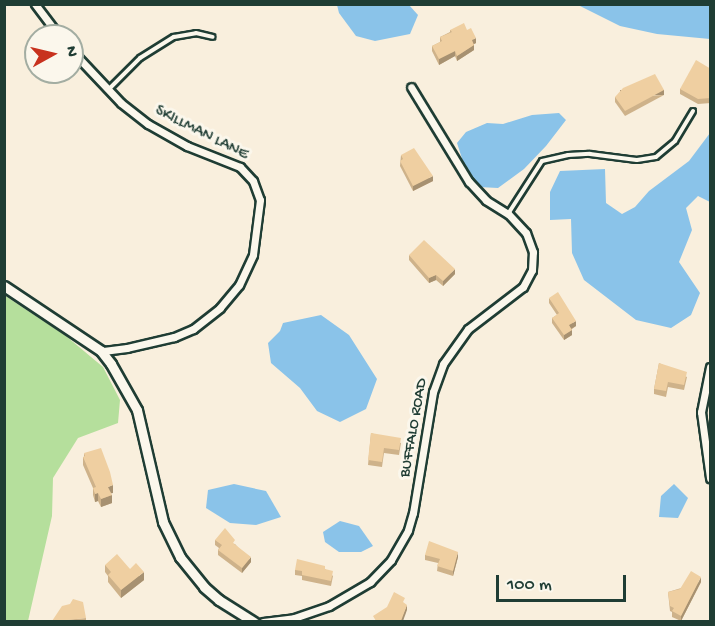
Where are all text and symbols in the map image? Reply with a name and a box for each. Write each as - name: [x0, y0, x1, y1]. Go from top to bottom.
- north arrow: [24, 24, 84, 84]
- text: N: [60, 45, 80, 58]
- street label: SKILLMAN LANE: [151, 102, 251, 166]
- street label: BUFFALO ROAD: [397, 377, 433, 479]
- scale bar: [499, 563, 630, 601]
- text: 100 m: [507, 575, 552, 596]

